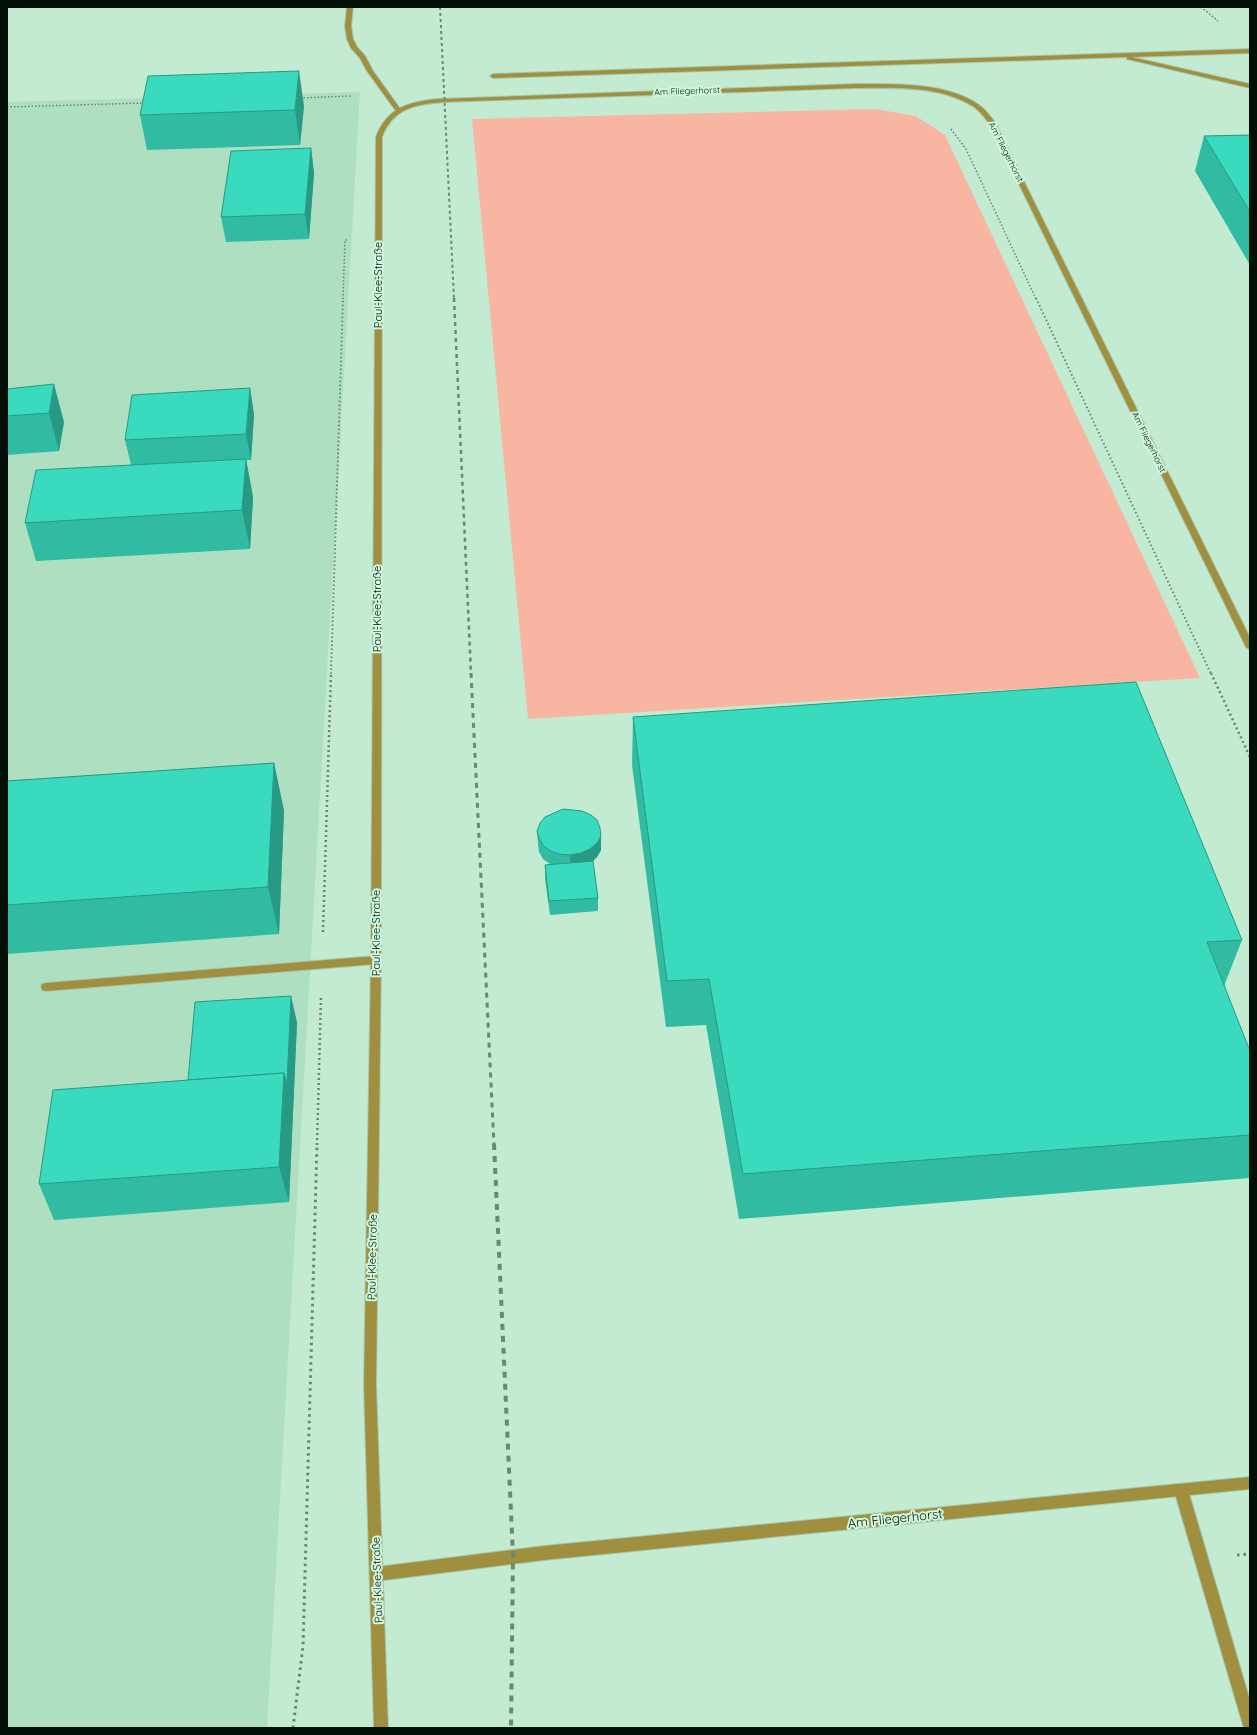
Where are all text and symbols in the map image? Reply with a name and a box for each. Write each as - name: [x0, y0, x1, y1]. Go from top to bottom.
- street label: Am Fliegerhorst: [654, 84, 720, 97]
- street label: Am Fliegerhorst: [987, 120, 1026, 184]
- street label: Paul-Klee-Straße: [371, 242, 385, 328]
- street label: Am Fliegerhorst: [1130, 410, 1169, 474]
- street label: Paul-Klee-Straße: [370, 566, 384, 652]
- street label: Paul-Klee-Straße: [369, 890, 383, 976]
- street label: Paul-Klee-Straße: [364, 1214, 380, 1300]
- street label: Am Fliegerhorst: [847, 1505, 943, 1531]
- street label: Paul-Klee-Straße: [368, 1537, 386, 1623]

